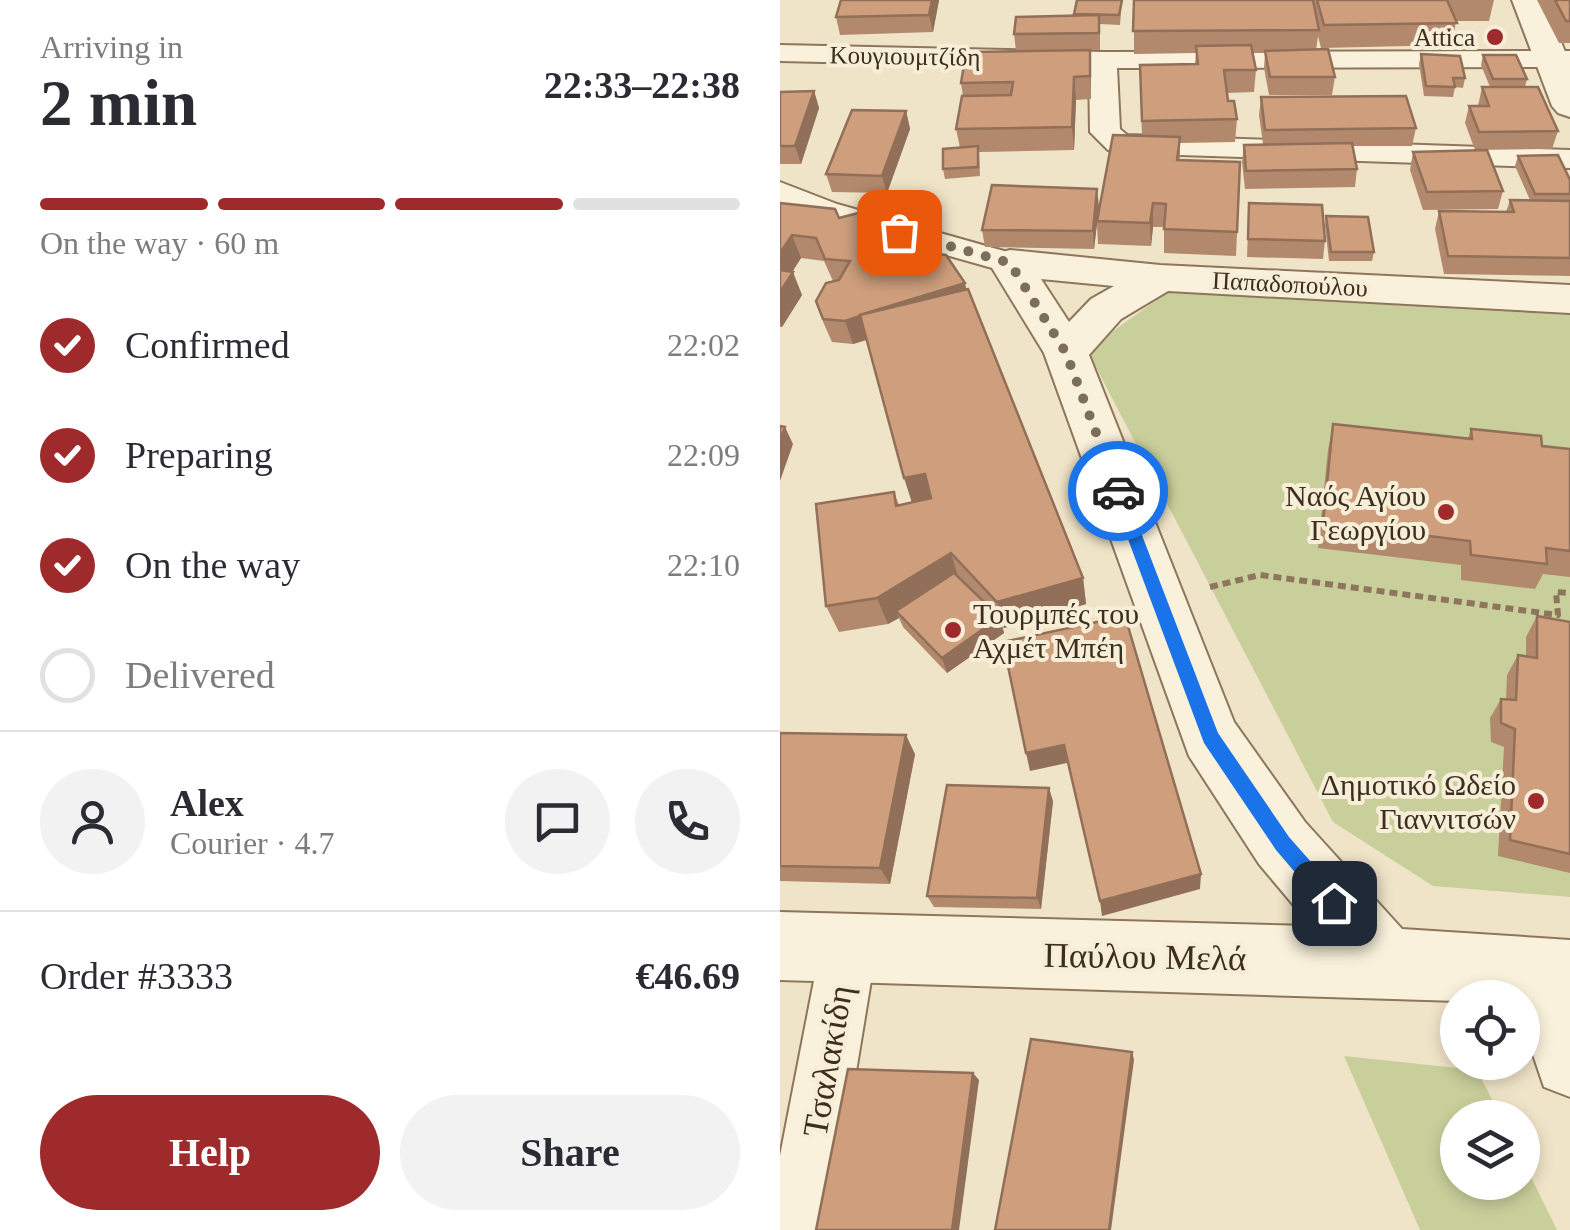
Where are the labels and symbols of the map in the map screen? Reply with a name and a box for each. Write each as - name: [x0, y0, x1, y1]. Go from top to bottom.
- place label: Attica: [1414, 24, 1475, 51]
- marker: Attica: [1484, 26, 1506, 48]
- street label: Κουγιουμτζίδη: [829, 41, 981, 71]
- pin: [857, 190, 942, 275]
- street label: Παπαδοπούλου: [1212, 266, 1368, 302]
- courier: [1068, 441, 1168, 541]
- place label: Ναός Αγίου Γεωργίου: [1285, 479, 1426, 546]
- marker: Ναός Αγίου Γεωργίου: [1435, 501, 1457, 523]
- place label: Τουρμπές του Αχμέτ Μπέη: [973, 597, 1139, 664]
- marker: Τουρμπές του Αχμέτ Μπέη: [942, 619, 964, 641]
- place label: Δημοτικό Ωδείο Γιαννιτσών: [1321, 768, 1516, 835]
- marker: Δημοτικό Ωδείο Γιαννιτσών: [1525, 790, 1547, 812]
- pin: [1292, 861, 1377, 946]
- street label: Παύλου Μελά: [1043, 936, 1247, 978]
- street label: Τσαλακίδη: [795, 982, 861, 1140]

